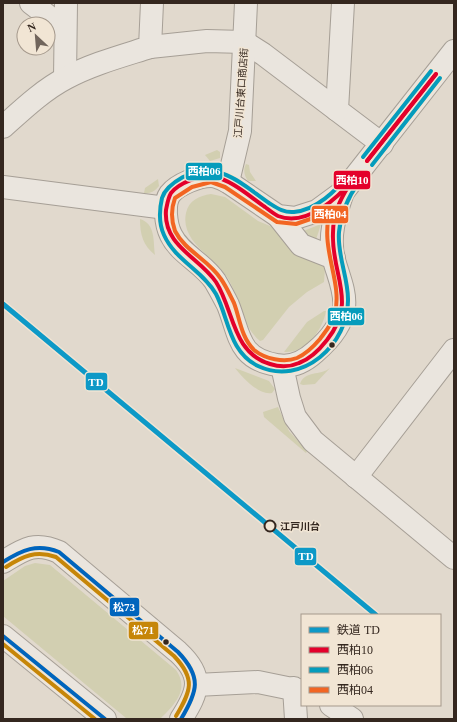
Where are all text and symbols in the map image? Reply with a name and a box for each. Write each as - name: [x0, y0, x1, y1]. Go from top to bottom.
- north arrow: [16, 16, 56, 56]
- text: N: [25, 20, 38, 34]
- street label: 江戸川台東口商店街: [232, 48, 250, 138]
- line badge: 西柏06: [185, 162, 223, 181]
- text: 西柏06: [188, 165, 221, 177]
- line badge: 西柏10: [333, 170, 371, 190]
- text: 西柏10: [336, 174, 369, 186]
- line badge: 西柏04: [311, 205, 349, 224]
- text: 西柏04: [314, 208, 347, 220]
- line badge: 西柏06: [327, 307, 365, 326]
- text: 西柏06: [330, 310, 363, 322]
- unlabelled marker: [327, 340, 337, 350]
- line badge: TD: [85, 372, 108, 391]
- text: TD: [88, 376, 104, 388]
- marker: 江戸川台: [263, 519, 277, 533]
- place label: 江戸川台: [280, 521, 320, 532]
- line badge: TD: [294, 547, 317, 566]
- text: TD: [298, 550, 314, 562]
- line badge: 松73: [109, 597, 140, 617]
- text: 松73: [113, 601, 135, 613]
- legend: [301, 614, 441, 706]
- line badge: 松71: [128, 621, 159, 640]
- text: 鉄道 TD: [337, 623, 380, 637]
- text: 松71: [132, 624, 154, 636]
- unlabelled marker: [161, 637, 171, 647]
- text: 西柏10: [337, 643, 373, 657]
- text: 西柏06: [337, 663, 373, 677]
- text: 西柏04: [337, 683, 373, 697]

